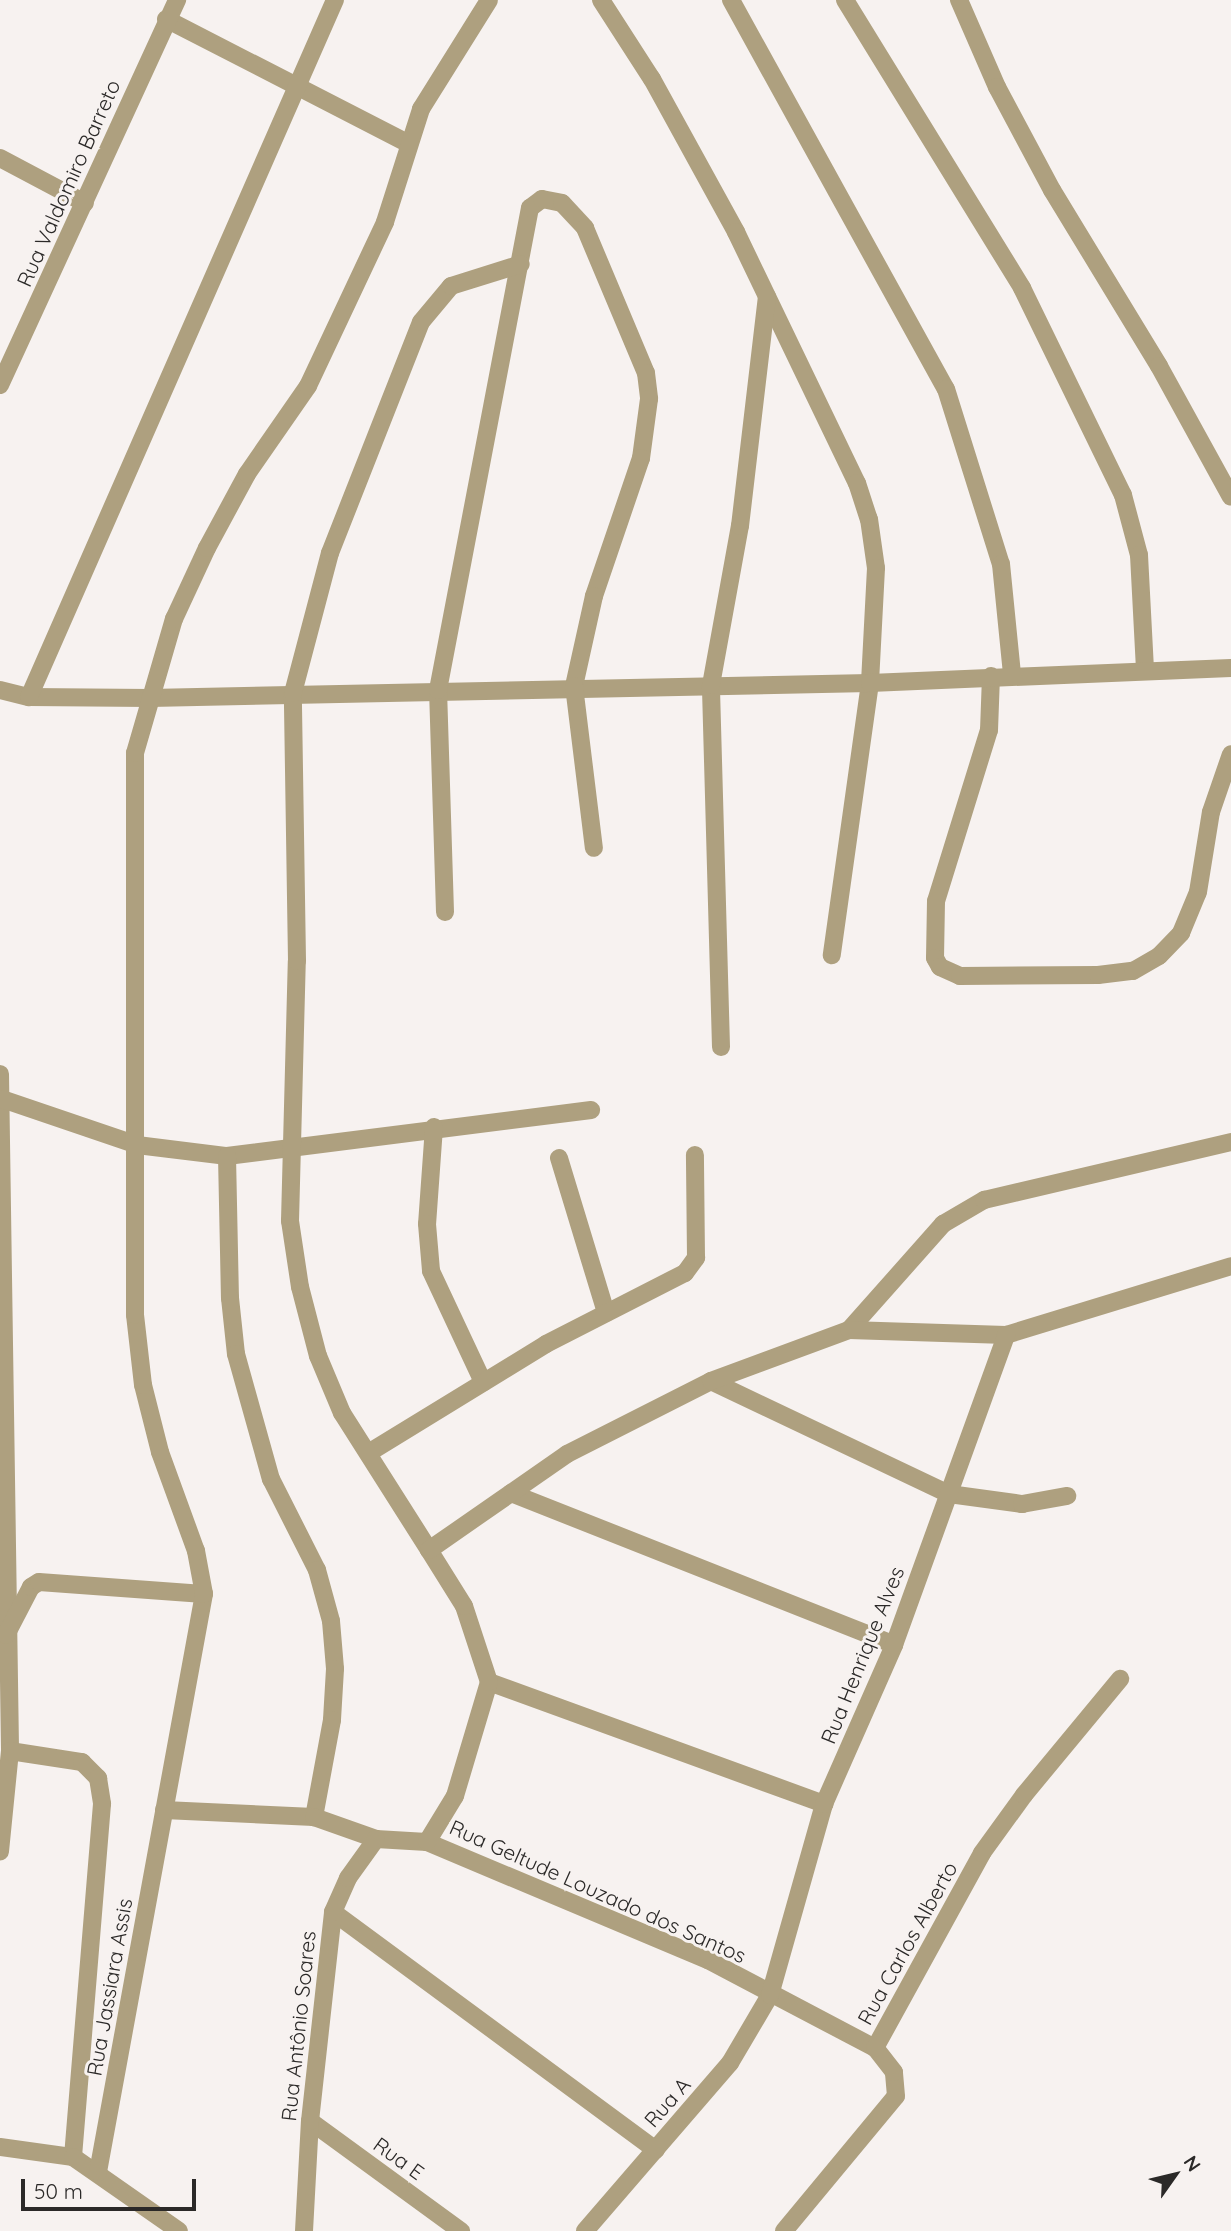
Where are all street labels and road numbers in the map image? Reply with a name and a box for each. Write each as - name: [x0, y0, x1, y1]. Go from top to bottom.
- street label: Rua Valdomiro Barreto: [11, 76, 125, 290]
- street label: Rua Henrique Alves: [815, 1563, 909, 1747]
- street label: Rua Geltude Louzado dos Santos: [446, 1814, 750, 1968]
- street label: Rua Carlos Alberto: [852, 1857, 962, 2029]
- street label: Rua Jassiara Assis: [81, 1896, 137, 2078]
- street label: Rua Antônio Soares: [275, 1930, 321, 2122]
- street label: Rua A: [639, 2072, 695, 2132]
- street label: Rua E: [369, 2131, 429, 2185]

